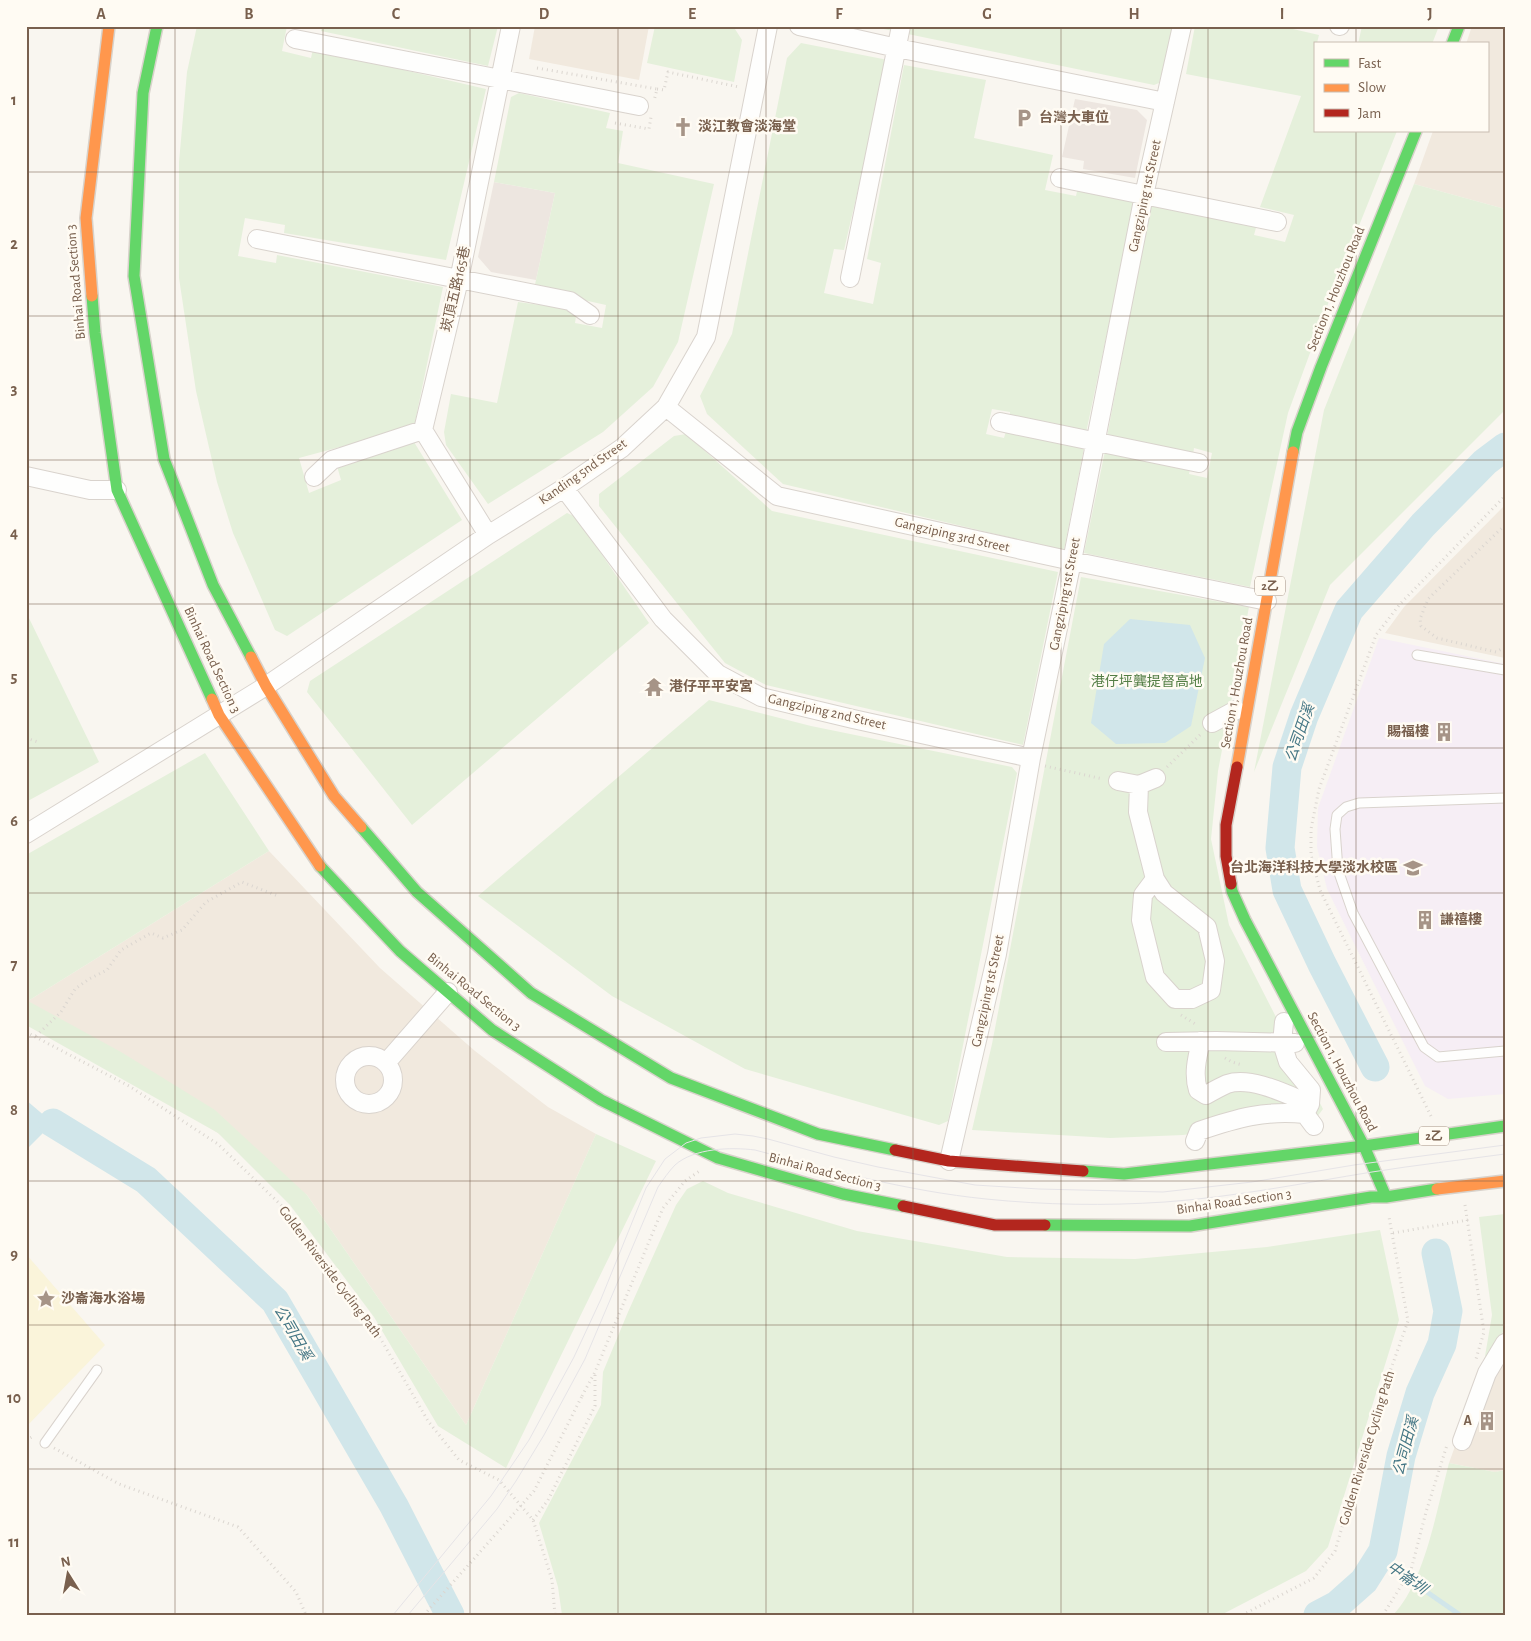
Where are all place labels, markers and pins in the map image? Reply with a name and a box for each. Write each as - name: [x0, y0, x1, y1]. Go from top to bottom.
- parking icon: 台灣大車位: [1013, 107, 1035, 129]
- place label: 台灣大車位: [1039, 109, 1109, 125]
- church icon: 淡江教會淡海堂: [672, 116, 694, 138]
- place label: 淡江教會淡海堂: [698, 118, 796, 134]
- temple icon: 港仔平平安宮: [643, 676, 665, 698]
- place label: 港仔平平安宮: [669, 678, 753, 694]
- building icon: 賜福樓: [1433, 721, 1455, 743]
- place label: 賜福樓: [1387, 724, 1429, 739]
- school or university icon: 台北海洋科技大學淡水校區: [1402, 857, 1424, 879]
- place label: 台北海洋科技大學淡水校區: [1230, 859, 1398, 875]
- building icon: 謙禧樓: [1414, 909, 1436, 931]
- place label: 謙禧樓: [1440, 912, 1482, 927]
- place icon: 沙崙海水浴場: [35, 1288, 57, 1310]
- place label: 沙崙海水浴場: [61, 1290, 145, 1306]
- building icon: A: [1476, 1410, 1498, 1432]
- place label: A: [1464, 1414, 1473, 1428]

